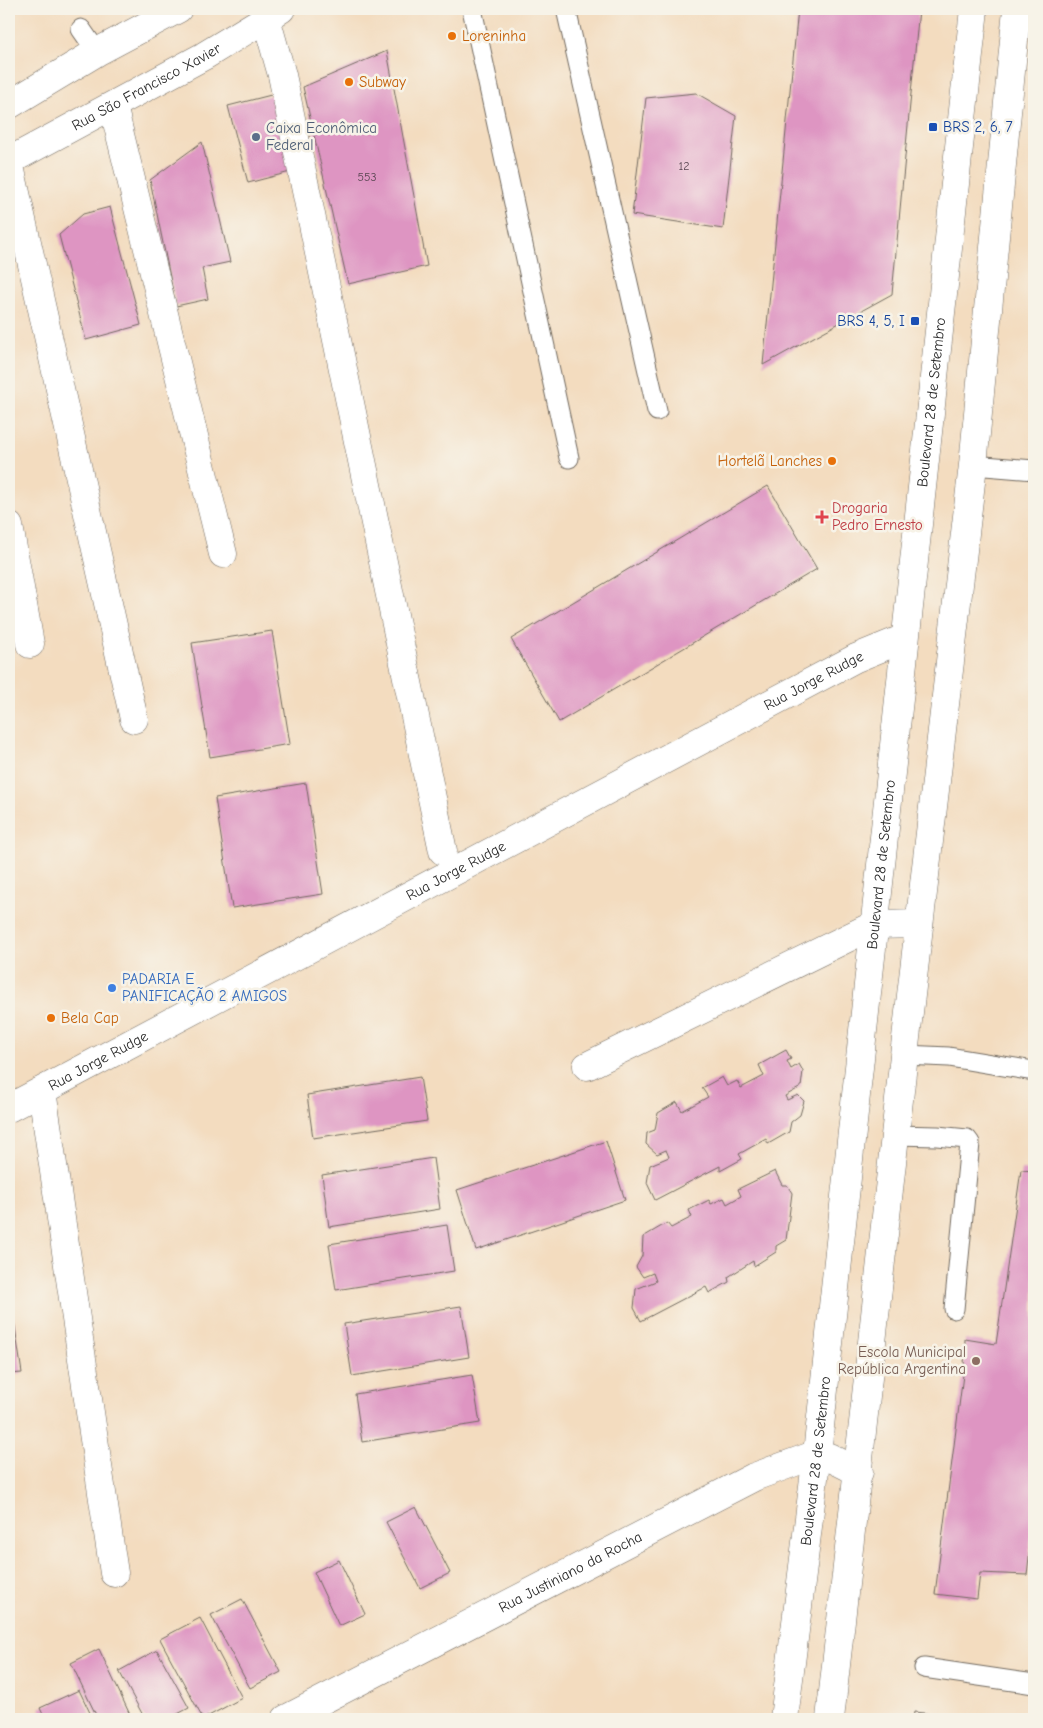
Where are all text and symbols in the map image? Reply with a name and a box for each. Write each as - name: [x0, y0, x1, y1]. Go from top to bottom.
- place label: Loreninha: [462, 27, 526, 45]
- marker: Loreninha: [446, 30, 458, 42]
- street label: Rua São Francisco Xavier: [69, 39, 224, 135]
- place label: Subway: [359, 73, 406, 91]
- marker: Subway: [343, 76, 355, 88]
- place label: BRS 2, 6, 7: [943, 118, 1013, 136]
- place label: Caixa Econômica Federal: [266, 119, 377, 154]
- marker: BRS 2, 6, 7: [927, 121, 939, 133]
- marker: Caixa Econômica Federal: [250, 131, 262, 143]
- house number: 12: [678, 159, 690, 173]
- house number: 553: [357, 170, 377, 184]
- place label: BRS 4, 5, I: [837, 312, 905, 330]
- marker: BRS 4, 5, I: [909, 315, 921, 327]
- street label: Boulevard 28 de Setembro: [913, 317, 949, 488]
- place label: Hortelã Lanches: [718, 452, 822, 470]
- marker: Hortelã Lanches: [826, 455, 838, 467]
- place label: Drogaria Pedro Ernesto: [832, 499, 923, 534]
- marker: Drogaria Pedro Ernesto: [816, 511, 828, 523]
- street label: Rua Jorge Rudge: [761, 647, 866, 714]
- street label: Boulevard 28 de Setembro: [863, 779, 899, 950]
- street label: Rua Jorge Rudge: [403, 837, 509, 904]
- place label: PADARIA E PANIFICAÇÃO 2 AMIGOS: [122, 970, 287, 1005]
- marker: PADARIA E PANIFICAÇÃO 2 AMIGOS: [106, 982, 118, 994]
- place label: Bela Cap: [61, 1009, 119, 1027]
- marker: Bela Cap: [45, 1012, 57, 1024]
- street label: Rua Jorge Rudge: [45, 1027, 152, 1094]
- place label: Escola Municipal República Argentina: [838, 1343, 966, 1378]
- marker: Escola Municipal República Argentina: [970, 1355, 982, 1367]
- street label: Boulevard 28 de Setembro: [797, 1375, 834, 1547]
- street label: Rua Justiniano da Rocha: [495, 1528, 645, 1617]

